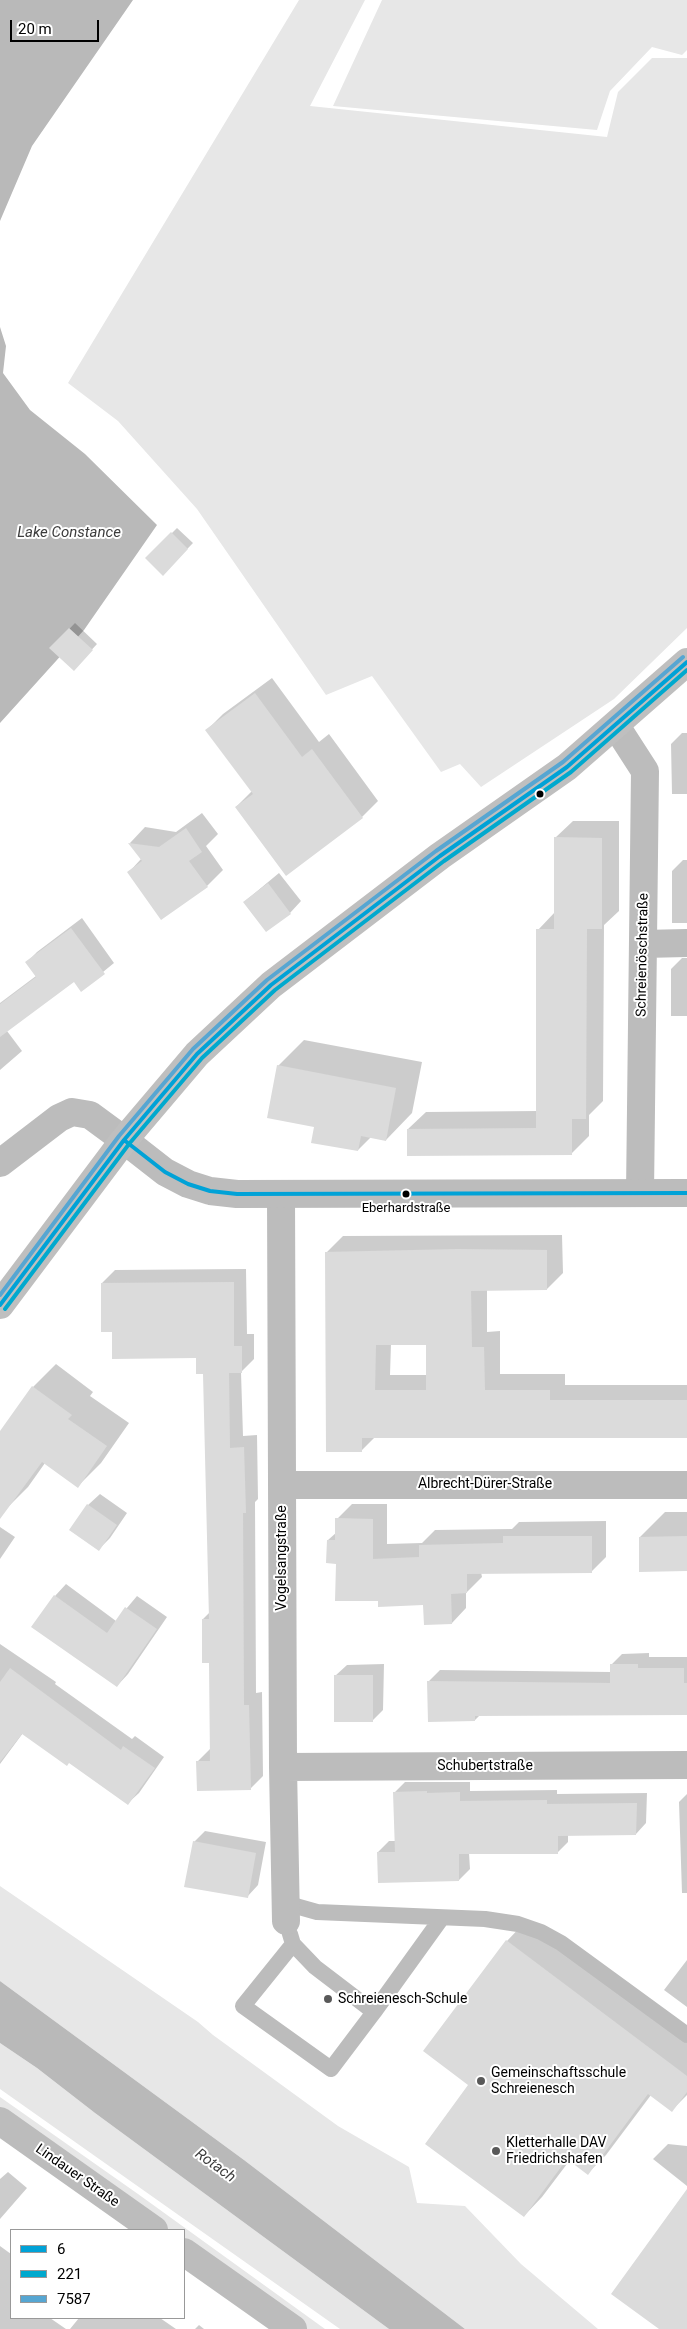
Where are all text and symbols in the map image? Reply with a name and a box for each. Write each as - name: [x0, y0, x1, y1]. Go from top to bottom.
- scale bar: [12, 10, 101, 42]
- text: 20 m: [18, 20, 52, 38]
- water label: Lake Constance: [17, 524, 121, 542]
- unlabelled marker: [535, 789, 545, 799]
- street label: Schreienöschstraße: [634, 893, 652, 1017]
- marker: Eberhardstraße: [401, 1189, 411, 1199]
- place label: Eberhardstraße: [362, 1201, 450, 1217]
- street label: Albrecht-Dürer-Straße: [418, 1476, 552, 1492]
- street label: Vogelsangstraße: [274, 1505, 290, 1611]
- street label: Schubertstraße: [437, 1758, 533, 1774]
- place label: Schreienesch-Schule: [338, 1991, 467, 2007]
- marker: Schreienesch-Schule: [322, 1993, 334, 2005]
- place label: Gemeinschaftsschule Schreienesch: [491, 2065, 626, 2098]
- marker: Gemeinschaftsschule Schreienesch: [475, 2075, 487, 2087]
- place label: Kletterhalle DAV Friedrichshafen: [506, 2135, 606, 2168]
- street label: Lindauer Straße: [32, 2141, 122, 2211]
- water label: Rotach: [191, 2145, 239, 2187]
- marker: Kletterhalle DAV Friedrichshafen: [490, 2145, 502, 2157]
- legend: [10, 2229, 185, 2319]
- text: 6: [57, 2240, 65, 2258]
- text: 221: [57, 2265, 82, 2283]
- text: 7587: [57, 2290, 91, 2308]

